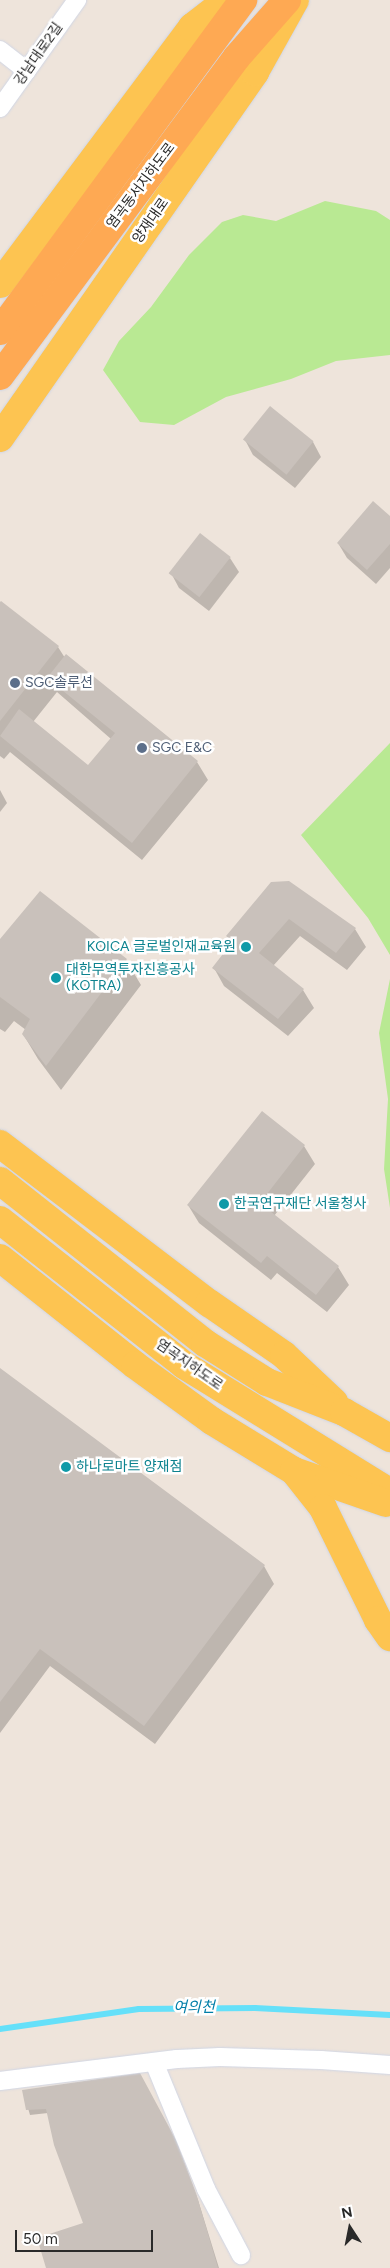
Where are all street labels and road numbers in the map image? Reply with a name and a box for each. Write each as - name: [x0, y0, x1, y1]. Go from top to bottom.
- street label: 강남대로2길: [11, 20, 67, 88]
- street label: 염곡동서지하도로: [103, 140, 179, 232]
- street label: 양재대로: [129, 195, 173, 247]
- street label: 염곡지하도로: [153, 1336, 225, 1394]

